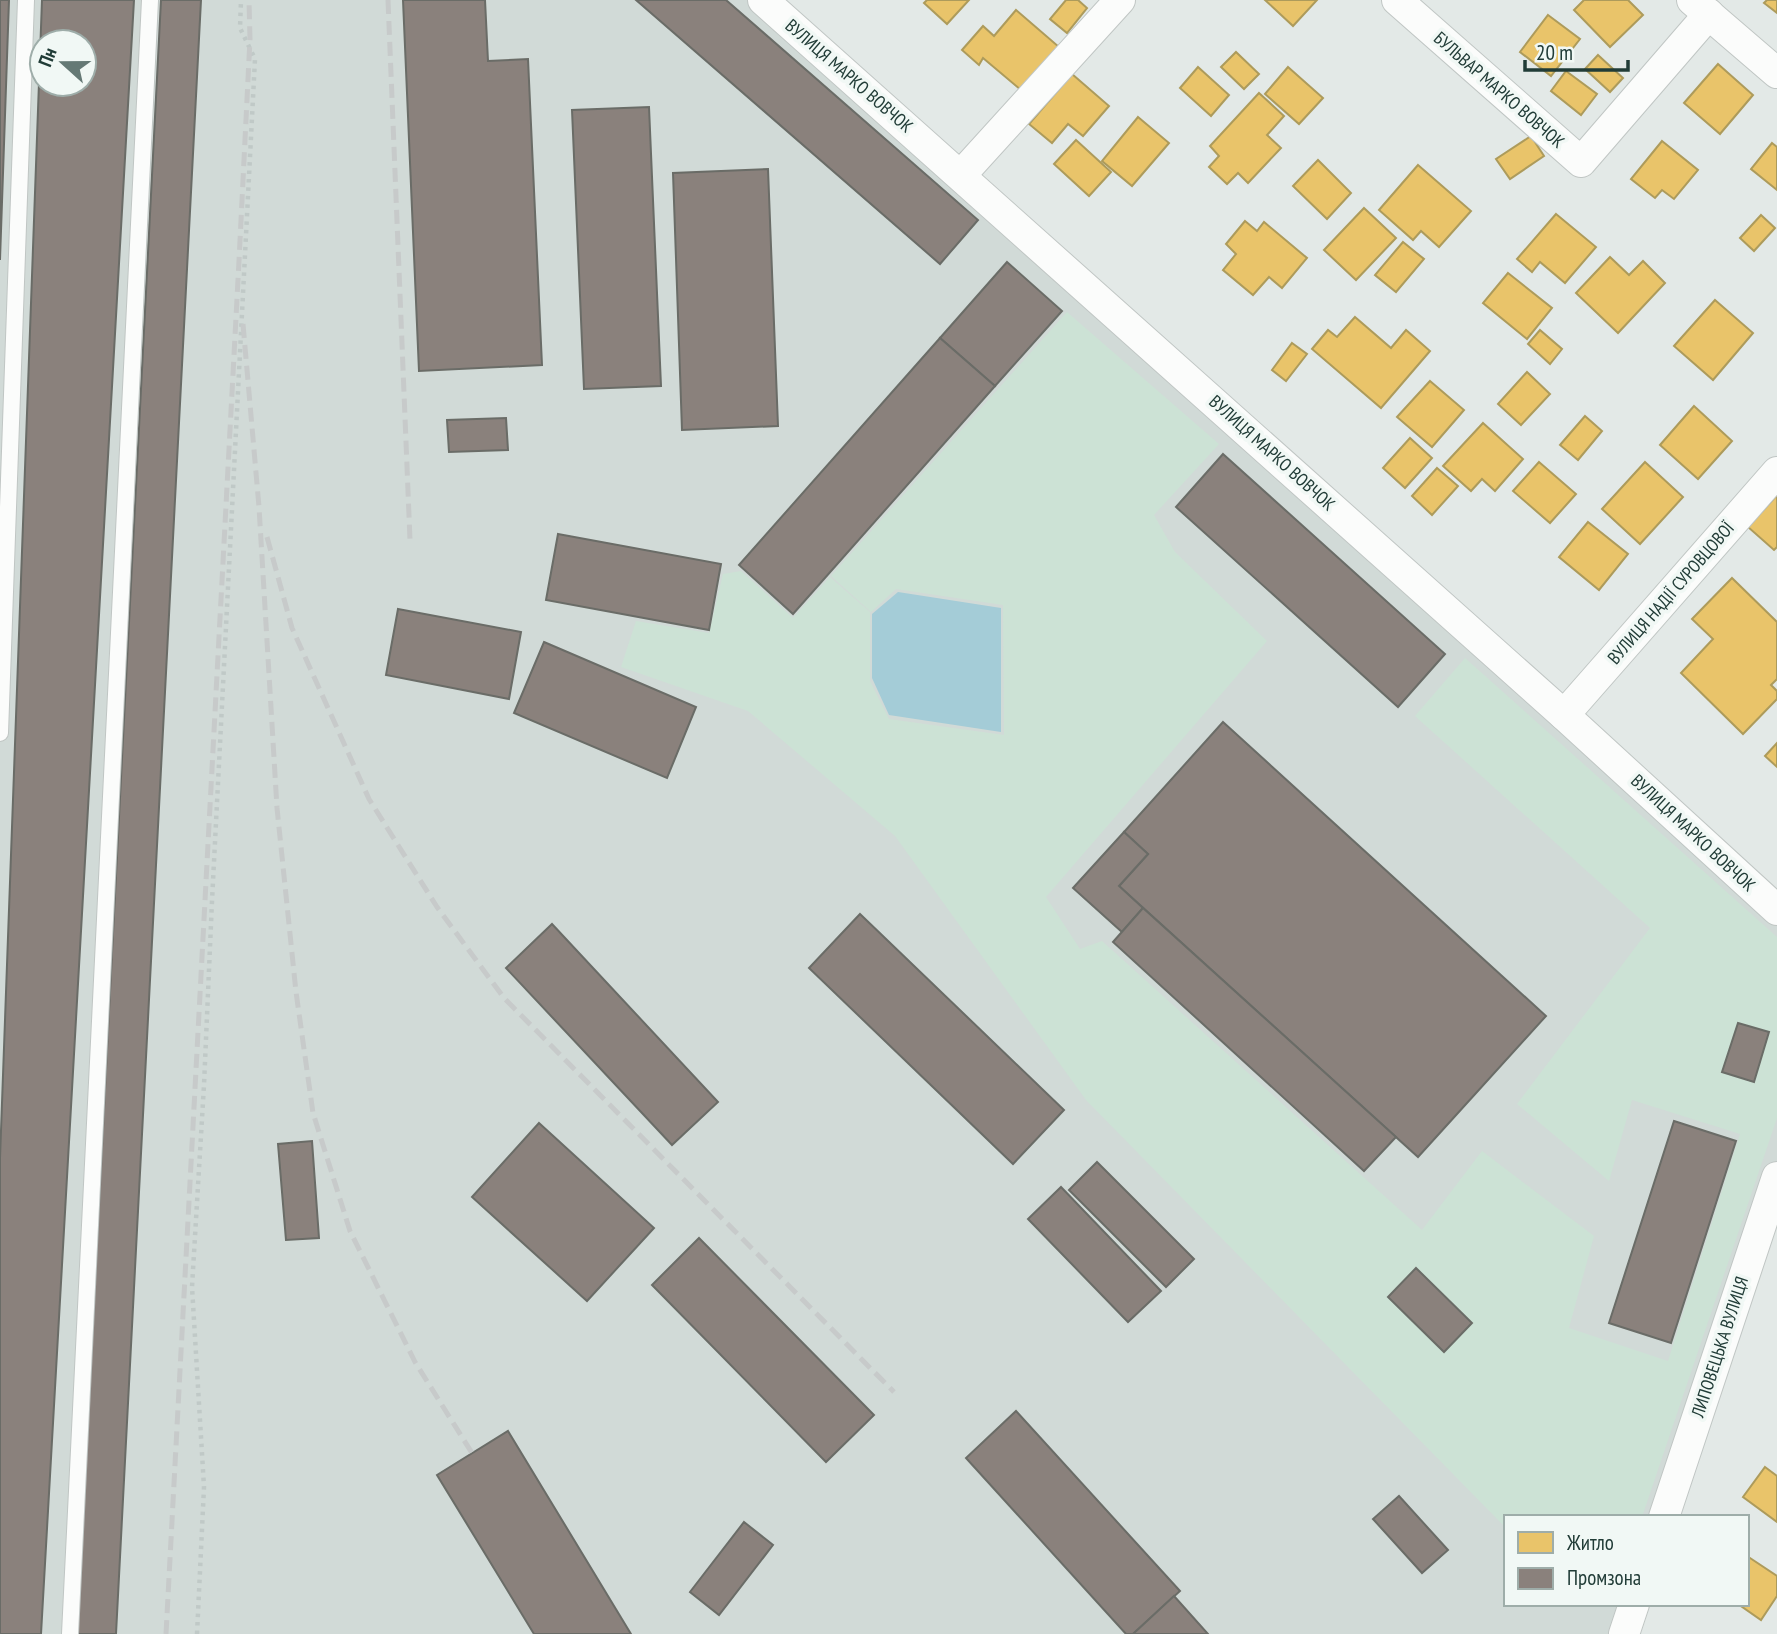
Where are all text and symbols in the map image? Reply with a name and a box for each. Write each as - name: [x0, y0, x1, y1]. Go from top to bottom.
- street label: ВУЛИЦЯ МАРКО ВОВЧОК: [781, 14, 918, 138]
- street label: БУЛЬВАР МАРКО ВОВЧОК: [1429, 26, 1570, 153]
- north arrow: [28, 28, 98, 98]
- scale bar: [1525, 28, 1628, 72]
- text: 20 m: [1536, 39, 1573, 66]
- text: Пн: [33, 44, 62, 70]
- street label: ВУЛИЦЯ МАРКО ВОВЧОК: [1204, 390, 1340, 515]
- street label: ВУЛИЦЯ НАДІЇ СУРОВЦОВОЇ: [1602, 517, 1739, 669]
- street label: ВУЛИЦЯ МАРКО ВОВЧОК: [1626, 769, 1761, 896]
- street label: ЛИПОВЕЦЬКА ВУЛИЦЯ: [1686, 1274, 1753, 1421]
- legend: [1504, 1515, 1749, 1606]
- text: Житло: [1566, 1529, 1614, 1556]
- text: Промзона: [1567, 1564, 1641, 1591]

